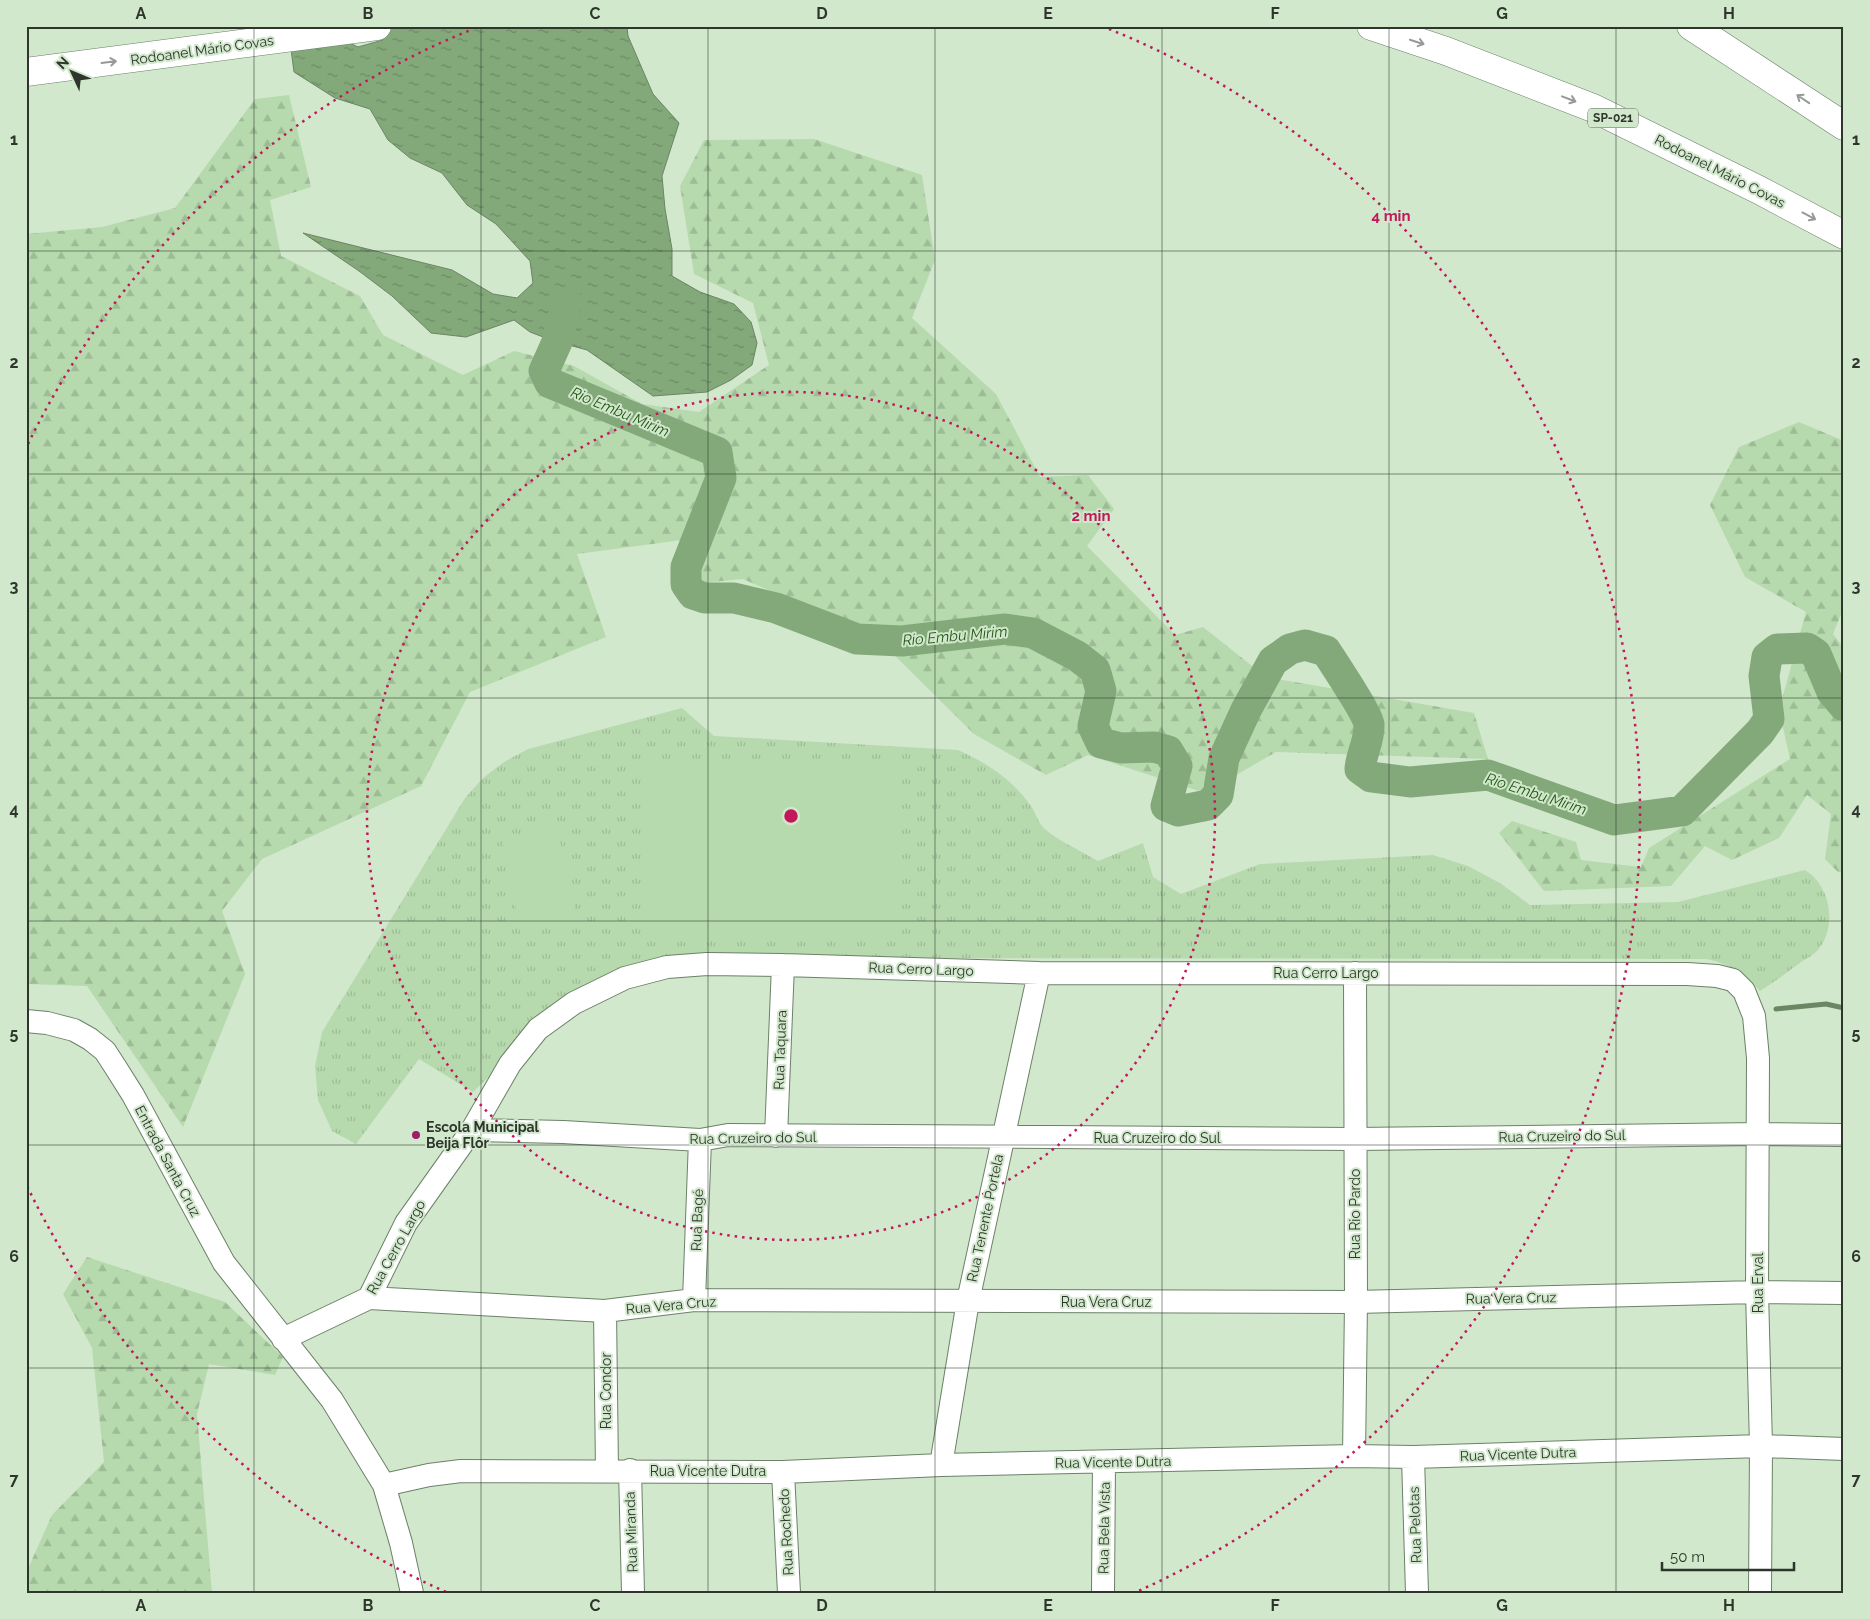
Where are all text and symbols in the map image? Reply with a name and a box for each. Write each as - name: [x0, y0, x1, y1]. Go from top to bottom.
- text: A: [136, 4, 147, 23]
- text: B: [363, 4, 374, 23]
- text: C: [590, 4, 601, 23]
- text: D: [816, 4, 828, 23]
- text: E: [1043, 4, 1053, 23]
- text: F: [1270, 4, 1280, 23]
- text: G: [1496, 4, 1508, 23]
- text: H: [1723, 4, 1735, 23]
- street label: Rodoanel Mário Covas: [129, 32, 275, 68]
- one-way arrow: [1409, 37, 1425, 47]
- north arrow: [48, 48, 98, 98]
- text: N: [53, 54, 72, 72]
- one-way arrow: [101, 57, 117, 67]
- one-way arrow: [1796, 94, 1810, 104]
- one-way arrow: [1561, 95, 1576, 104]
- road number: SP-021: [1588, 109, 1638, 128]
- text: 1: [10, 130, 18, 149]
- text: 1: [1852, 130, 1860, 149]
- street label: Rodoanel Mário Covas: [1652, 131, 1788, 211]
- text: 4 min: [1371, 207, 1411, 225]
- one-way arrow: [1801, 212, 1816, 222]
- text: 2: [9, 353, 19, 372]
- text: 2: [1851, 353, 1861, 372]
- water label: Rio Embu Mirim: [568, 383, 672, 441]
- text: 2 min: [1072, 507, 1110, 525]
- text: 3: [10, 577, 19, 596]
- text: 3: [1852, 577, 1861, 596]
- water label: Rio Embu Mirim: [902, 622, 1008, 650]
- water label: Rio Embu Mirim: [1483, 769, 1589, 819]
- text: 4: [9, 800, 19, 819]
- text: 4: [1851, 800, 1861, 819]
- centre of rings: [782, 807, 800, 825]
- street label: Rua Cerro Largo: [868, 959, 974, 979]
- street label: Rua Cerro Largo: [1273, 965, 1379, 981]
- street label: Rua Taquara: [771, 1010, 789, 1090]
- text: 5: [10, 1024, 19, 1043]
- text: 5: [1852, 1024, 1861, 1043]
- street label: Entrada Santa Cruz: [132, 1103, 204, 1219]
- place label: Escola Municipal Beija Flôr: [426, 1119, 540, 1151]
- street label: Rua Cruzeiro do Sul: [1498, 1127, 1626, 1145]
- marker: Escola Municipal Beija Flôr: [410, 1129, 422, 1141]
- street label: Rua Cruzeiro do Sul: [689, 1129, 817, 1147]
- street label: Rua Cruzeiro do Sul: [1093, 1130, 1221, 1146]
- street label: Rua Tenente Portela: [964, 1153, 1006, 1283]
- street label: Rua Rio Pardo: [1347, 1169, 1363, 1259]
- street label: Rua Bagé: [688, 1189, 706, 1251]
- street label: Rua Cerro Largo: [363, 1197, 429, 1297]
- text: 6: [9, 1247, 19, 1266]
- text: 6: [1851, 1247, 1861, 1266]
- street label: Rua Erval: [1750, 1252, 1766, 1313]
- street label: Rua Vera Cruz: [1466, 1289, 1557, 1307]
- street label: Rua Vera Cruz: [625, 1293, 717, 1317]
- street label: Rua Vera Cruz: [1061, 1294, 1151, 1310]
- street label: Rua Condor: [598, 1353, 614, 1429]
- street label: Rua Vicente Dutra: [1460, 1444, 1576, 1464]
- street label: Rua Vicente Dutra: [1055, 1453, 1171, 1471]
- street label: Rua Vicente Dutra: [650, 1463, 766, 1479]
- text: 7: [10, 1470, 19, 1489]
- text: 7: [1852, 1470, 1861, 1489]
- street label: Rua Bela Vista: [1095, 1482, 1113, 1574]
- street label: Rua Pelotas: [1406, 1486, 1424, 1563]
- street label: Rua Rochedo: [776, 1488, 796, 1576]
- street label: Rua Miranda: [622, 1491, 640, 1573]
- scale bar: [1662, 1539, 1795, 1571]
- text: 50 m: [1670, 1548, 1705, 1566]
- text: A: [136, 1596, 147, 1615]
- text: B: [363, 1596, 374, 1615]
- text: C: [590, 1596, 601, 1615]
- text: D: [816, 1596, 828, 1615]
- text: E: [1043, 1596, 1053, 1615]
- text: F: [1270, 1596, 1280, 1615]
- text: G: [1496, 1596, 1508, 1615]
- text: H: [1723, 1596, 1735, 1615]

